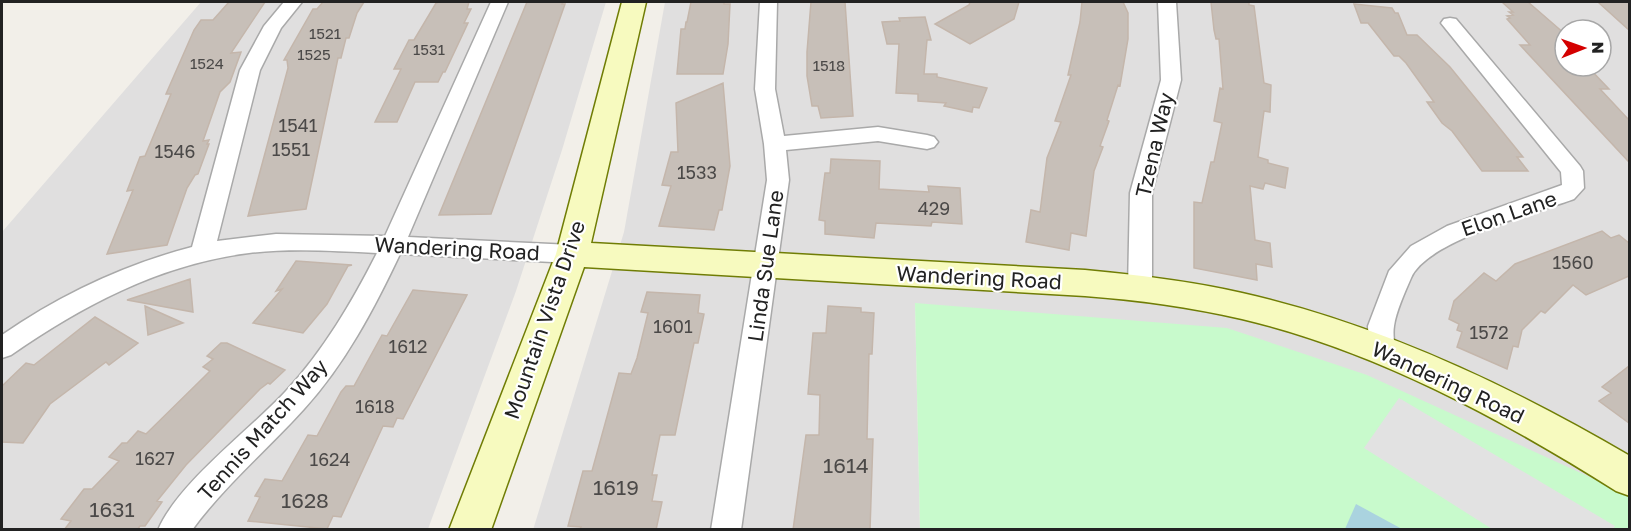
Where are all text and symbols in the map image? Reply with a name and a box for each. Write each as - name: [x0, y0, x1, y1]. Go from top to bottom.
- north arrow: [1553, 18, 1613, 78]
- house number: 1521: [309, 24, 341, 42]
- house number: 1531: [413, 40, 445, 58]
- text: N: [1588, 41, 1608, 54]
- house number: 1525: [297, 45, 331, 63]
- house number: 1524: [190, 54, 224, 72]
- house number: 1518: [813, 56, 845, 74]
- street label: Tzena Way: [1129, 90, 1179, 200]
- house number: 1541: [279, 114, 318, 136]
- house number: 1551: [272, 138, 310, 160]
- house number: 1546: [154, 140, 196, 162]
- house number: 1533: [677, 161, 717, 183]
- street label: Elon Lane: [1458, 185, 1560, 241]
- street label: Linda Sue Lane: [741, 188, 789, 344]
- house number: 429: [918, 197, 950, 219]
- street label: Mountain Vista Drive: [498, 217, 590, 422]
- street label: Wandering Road: [374, 231, 540, 265]
- house number: 1560: [1552, 251, 1594, 273]
- street label: Wandering Road: [896, 260, 1062, 294]
- house number: 1601: [653, 315, 693, 337]
- house number: 1572: [1469, 321, 1509, 343]
- house number: 1612: [389, 335, 427, 357]
- street label: Wandering Road: [1368, 335, 1529, 429]
- street label: Tennis Match Way: [192, 353, 333, 505]
- house number: 1618: [355, 395, 395, 417]
- house number: 1627: [135, 447, 175, 469]
- house number: 1624: [309, 448, 351, 470]
- house number: 1614: [823, 452, 869, 478]
- house number: 1619: [593, 474, 639, 500]
- house number: 1628: [281, 487, 329, 513]
- house number: 1631: [89, 496, 135, 522]

